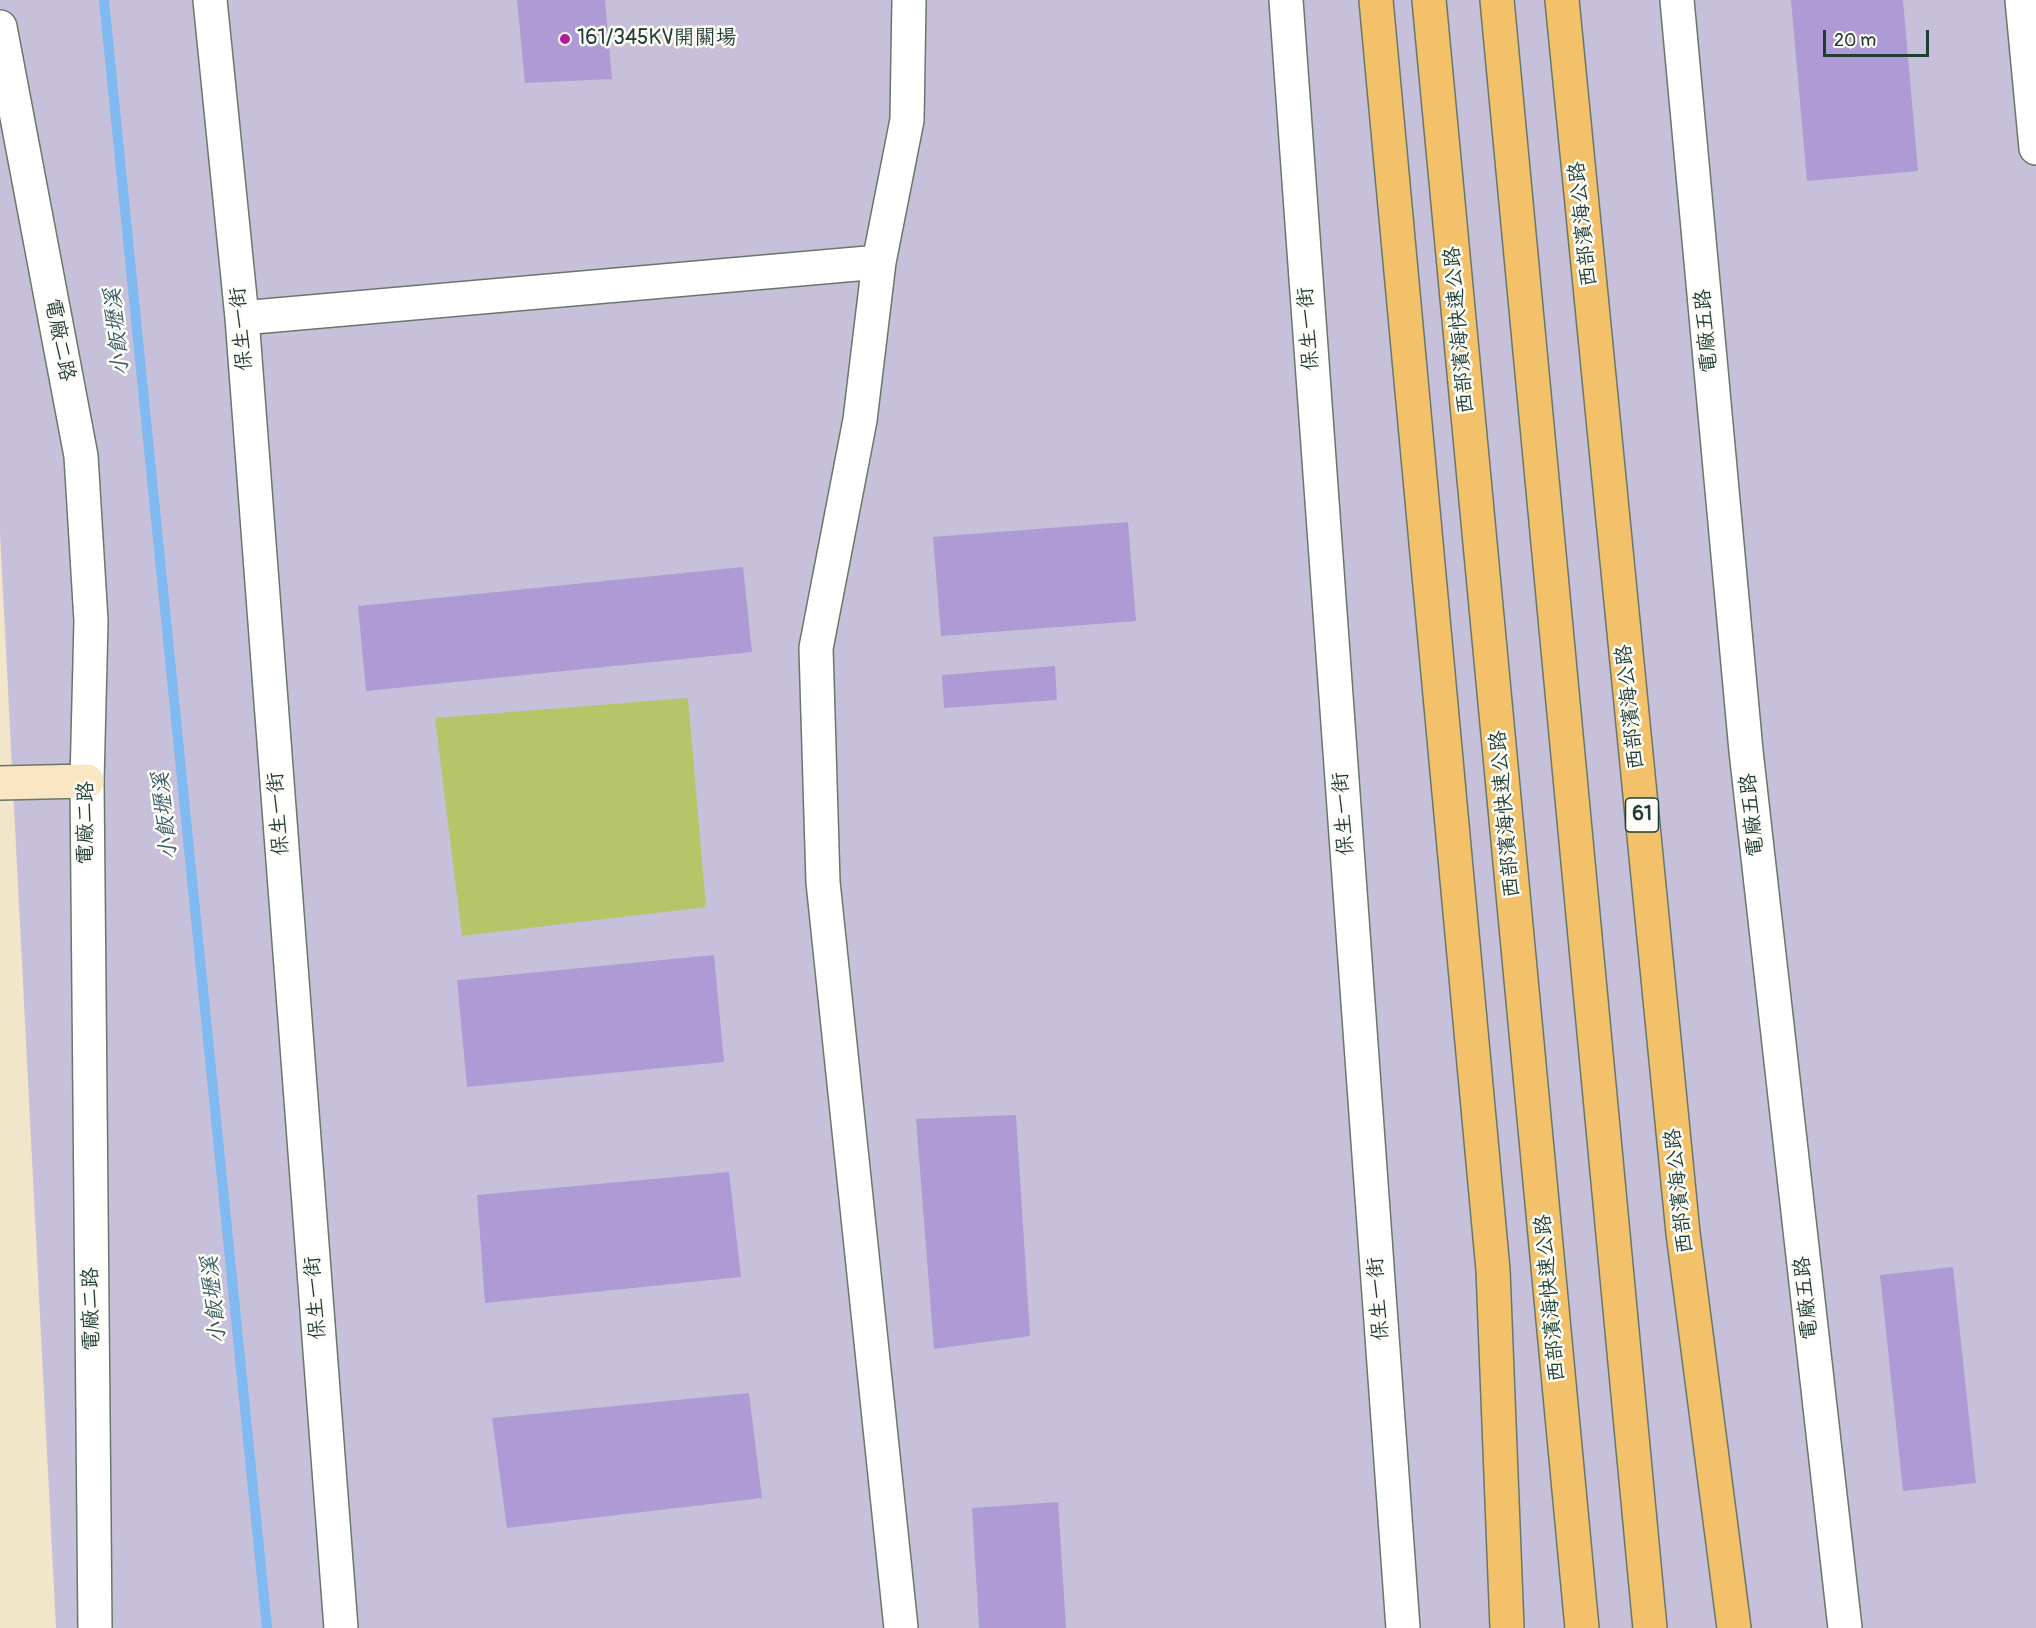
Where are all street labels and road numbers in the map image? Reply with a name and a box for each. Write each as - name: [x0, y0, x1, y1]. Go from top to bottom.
- street label: 西部濱海公路: [1565, 160, 1603, 288]
- street label: 西部濱海快速公路: [1440, 245, 1480, 415]
- street label: 保生一街: [226, 286, 258, 372]
- street label: 保生一街: [1294, 286, 1324, 372]
- street label: 電廠五路: [1691, 288, 1723, 374]
- street label: 電廠二路: [39, 296, 79, 384]
- street label: 西部濱海公路: [1612, 643, 1650, 771]
- street label: 西部濱海快速公路: [1486, 729, 1526, 899]
- street label: 保生一街: [264, 771, 294, 857]
- street label: 保生一街: [1329, 771, 1359, 857]
- street label: 電廠五路: [1736, 772, 1770, 858]
- street label: 電廠二路: [74, 781, 100, 865]
- road number: 61: [1626, 798, 1658, 832]
- street label: 西部濱海公路: [1661, 1127, 1699, 1255]
- street label: 西部濱海快速公路: [1531, 1213, 1571, 1383]
- street label: 保生一街: [301, 1255, 331, 1341]
- street label: 電廠五路: [1790, 1255, 1824, 1341]
- street label: 保生一街: [1364, 1256, 1394, 1342]
- street label: 電廠二路: [79, 1267, 105, 1351]

